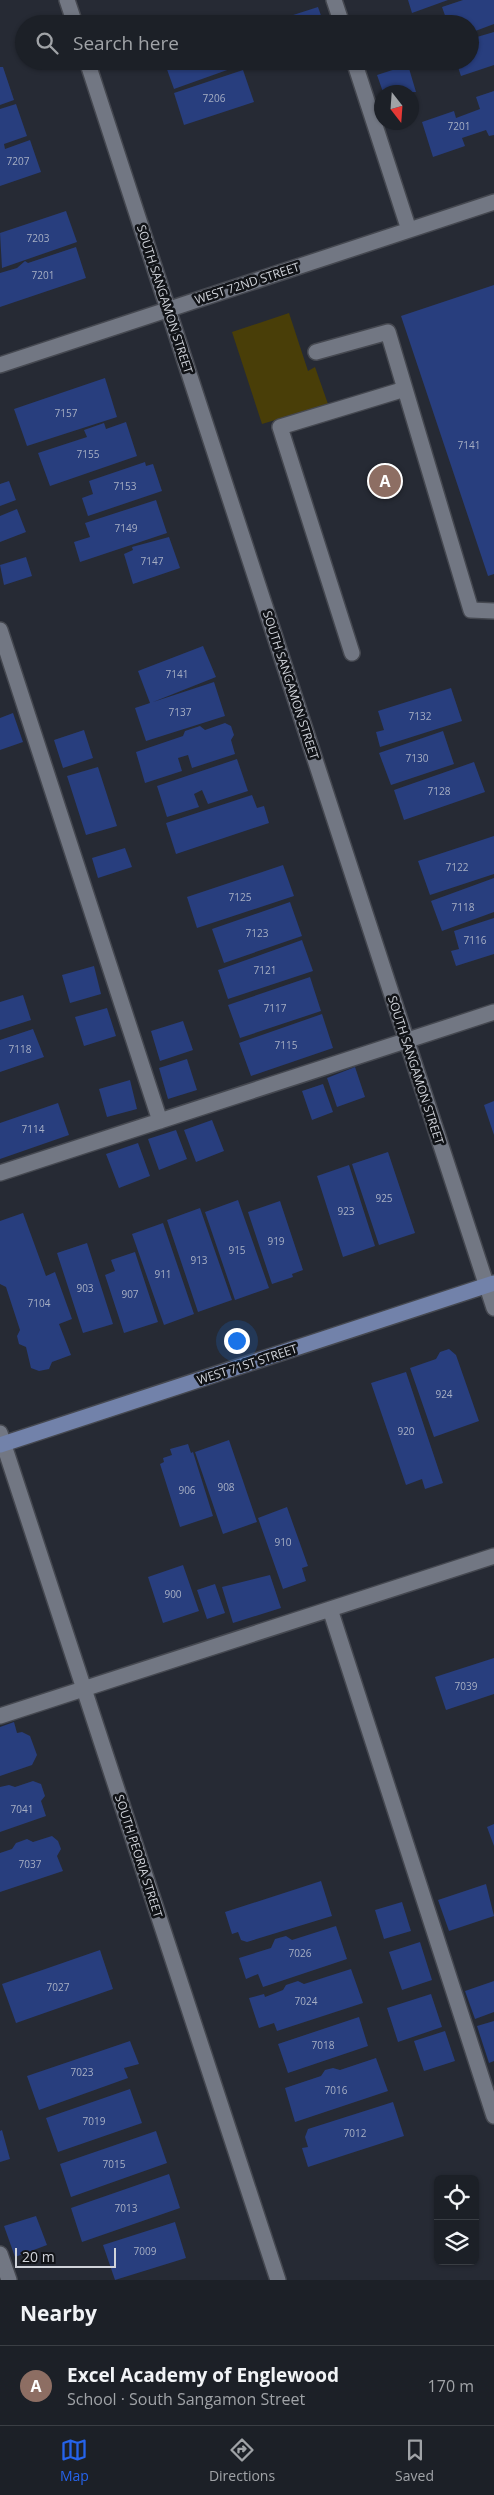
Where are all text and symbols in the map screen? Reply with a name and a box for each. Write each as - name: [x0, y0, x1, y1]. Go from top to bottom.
- search box: [15, 15, 479, 70]
- icon: search: [33, 29, 61, 57]
- text: Search here: [73, 30, 179, 56]
- north arrow: [374, 85, 419, 130]
- house number: 7206: [203, 91, 226, 105]
- house number: 7201: [448, 119, 470, 133]
- house number: 7207: [7, 154, 30, 168]
- street label: SOUTH SANGAMON STREET: [133, 222, 197, 376]
- house number: 7203: [27, 231, 50, 245]
- street label: WEST 72ND STREET: [192, 258, 302, 308]
- house number: 7201: [32, 268, 54, 282]
- house number: 7157: [55, 406, 78, 420]
- house number: 7141: [458, 438, 480, 452]
- house number: 7155: [77, 447, 100, 461]
- pin: A: [369, 462, 401, 500]
- house number: 7153: [114, 479, 137, 493]
- house number: 7149: [115, 521, 138, 535]
- house number: 7147: [141, 554, 164, 568]
- street label: SOUTH SANGAMON STREET: [259, 608, 323, 762]
- house number: 7141: [166, 667, 188, 681]
- house number: 7137: [169, 705, 192, 719]
- house number: 7132: [409, 709, 432, 723]
- house number: 7130: [406, 751, 429, 765]
- house number: 7128: [428, 784, 451, 798]
- house number: 7122: [446, 860, 469, 874]
- house number: 7125: [229, 890, 252, 904]
- house number: 7118: [452, 900, 475, 914]
- house number: 7123: [246, 926, 269, 940]
- house number: 7116: [464, 933, 487, 947]
- house number: 7121: [254, 963, 276, 977]
- street label: SOUTH SANGAMON STREET: [384, 993, 448, 1147]
- house number: 7117: [264, 1001, 287, 1015]
- house number: 7115: [275, 1038, 298, 1052]
- house number: 7118: [9, 1042, 32, 1056]
- house number: 7114: [22, 1122, 45, 1136]
- house number: 925: [375, 1191, 393, 1205]
- house number: 923: [337, 1204, 355, 1218]
- house number: 919: [267, 1234, 285, 1248]
- house number: 915: [228, 1243, 246, 1257]
- house number: 913: [190, 1253, 208, 1267]
- house number: 911: [154, 1267, 172, 1281]
- house number: 903: [76, 1281, 94, 1295]
- house number: 907: [121, 1287, 139, 1301]
- house number: 7104: [28, 1296, 51, 1310]
- your location: [224, 1328, 250, 1354]
- street label: WEST 71ST STREET: [195, 1340, 300, 1388]
- house number: 924: [435, 1387, 453, 1401]
- house number: 920: [397, 1424, 415, 1438]
- house number: 908: [217, 1480, 235, 1494]
- house number: 906: [178, 1483, 196, 1497]
- house number: 910: [274, 1535, 292, 1549]
- house number: 900: [164, 1587, 182, 1601]
- house number: 7039: [455, 1679, 478, 1693]
- street label: SOUTH PEORIA STREET: [111, 1792, 167, 1920]
- house number: 7041: [11, 1802, 33, 1816]
- house number: 7037: [19, 1857, 42, 1871]
- house number: 7026: [289, 1946, 312, 1960]
- house number: 7027: [47, 1980, 70, 1994]
- house number: 7024: [295, 1994, 318, 2008]
- house number: 7018: [312, 2038, 335, 2052]
- house number: 7023: [71, 2065, 94, 2079]
- house number: 7016: [325, 2083, 348, 2097]
- house number: 7019: [83, 2114, 106, 2128]
- house number: 7012: [344, 2126, 367, 2140]
- house number: 7015: [103, 2157, 126, 2171]
- map controls: [434, 2175, 479, 2265]
- button: locate: [434, 2175, 479, 2220]
- house number: 7013: [115, 2201, 138, 2215]
- button: layers: [434, 2220, 479, 2265]
- house number: 7009: [134, 2244, 157, 2258]
- scale bar: [15, 2245, 116, 2268]
- text: 20 m: [22, 2247, 55, 2266]
- text: Nearby: [20, 2299, 97, 2327]
- text: Excel Academy of Englewood: [67, 2362, 339, 2388]
- text: A: [30, 2375, 42, 2397]
- text: 170 m: [428, 2375, 474, 2397]
- text: School · South Sangamon Street: [67, 2388, 305, 2410]
- tab: Map: [60, 2436, 89, 2485]
- tab: Directions: [209, 2436, 275, 2485]
- tab: Saved: [395, 2436, 434, 2485]

